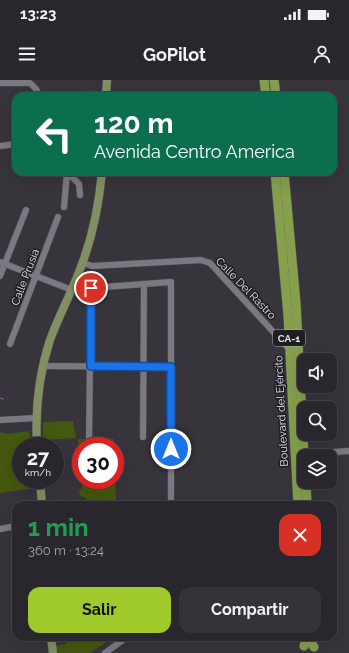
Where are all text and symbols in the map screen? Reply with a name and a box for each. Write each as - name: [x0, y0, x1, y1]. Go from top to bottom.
- text: 13:23: [20, 5, 56, 23]
- icon: menu: [16, 43, 38, 65]
- icon: person: [311, 43, 333, 65]
- text: GoPilot: [143, 44, 206, 65]
- text: 120 m: [94, 107, 174, 140]
- icon: left: [28, 108, 80, 160]
- text: Avenida Centro America: [94, 141, 295, 162]
- street label: Calle Prusia: [9, 247, 42, 307]
- street label: Calle Del Rastro: [213, 255, 279, 322]
- pin: [74, 271, 108, 305]
- icon: arrive: [80, 277, 102, 299]
- road number: CA-1: [273, 330, 305, 346]
- map controls: [297, 353, 337, 489]
- button: sound: [297, 353, 337, 393]
- street label: Boulevard del Ejército: [272, 355, 291, 467]
- button: search: [297, 401, 337, 441]
- position arrow: [150, 428, 192, 470]
- speed limit sign: 30: [72, 437, 124, 489]
- text: 27: [27, 446, 49, 470]
- button: layers: [297, 449, 337, 489]
- text: km/h: [25, 467, 51, 478]
- text: 1 min: [28, 513, 89, 542]
- button: close: [279, 514, 321, 556]
- text: 360 m · 13:24: [28, 543, 104, 558]
- button: Salir: [28, 587, 171, 633]
- button: Compartir: [179, 587, 321, 633]

